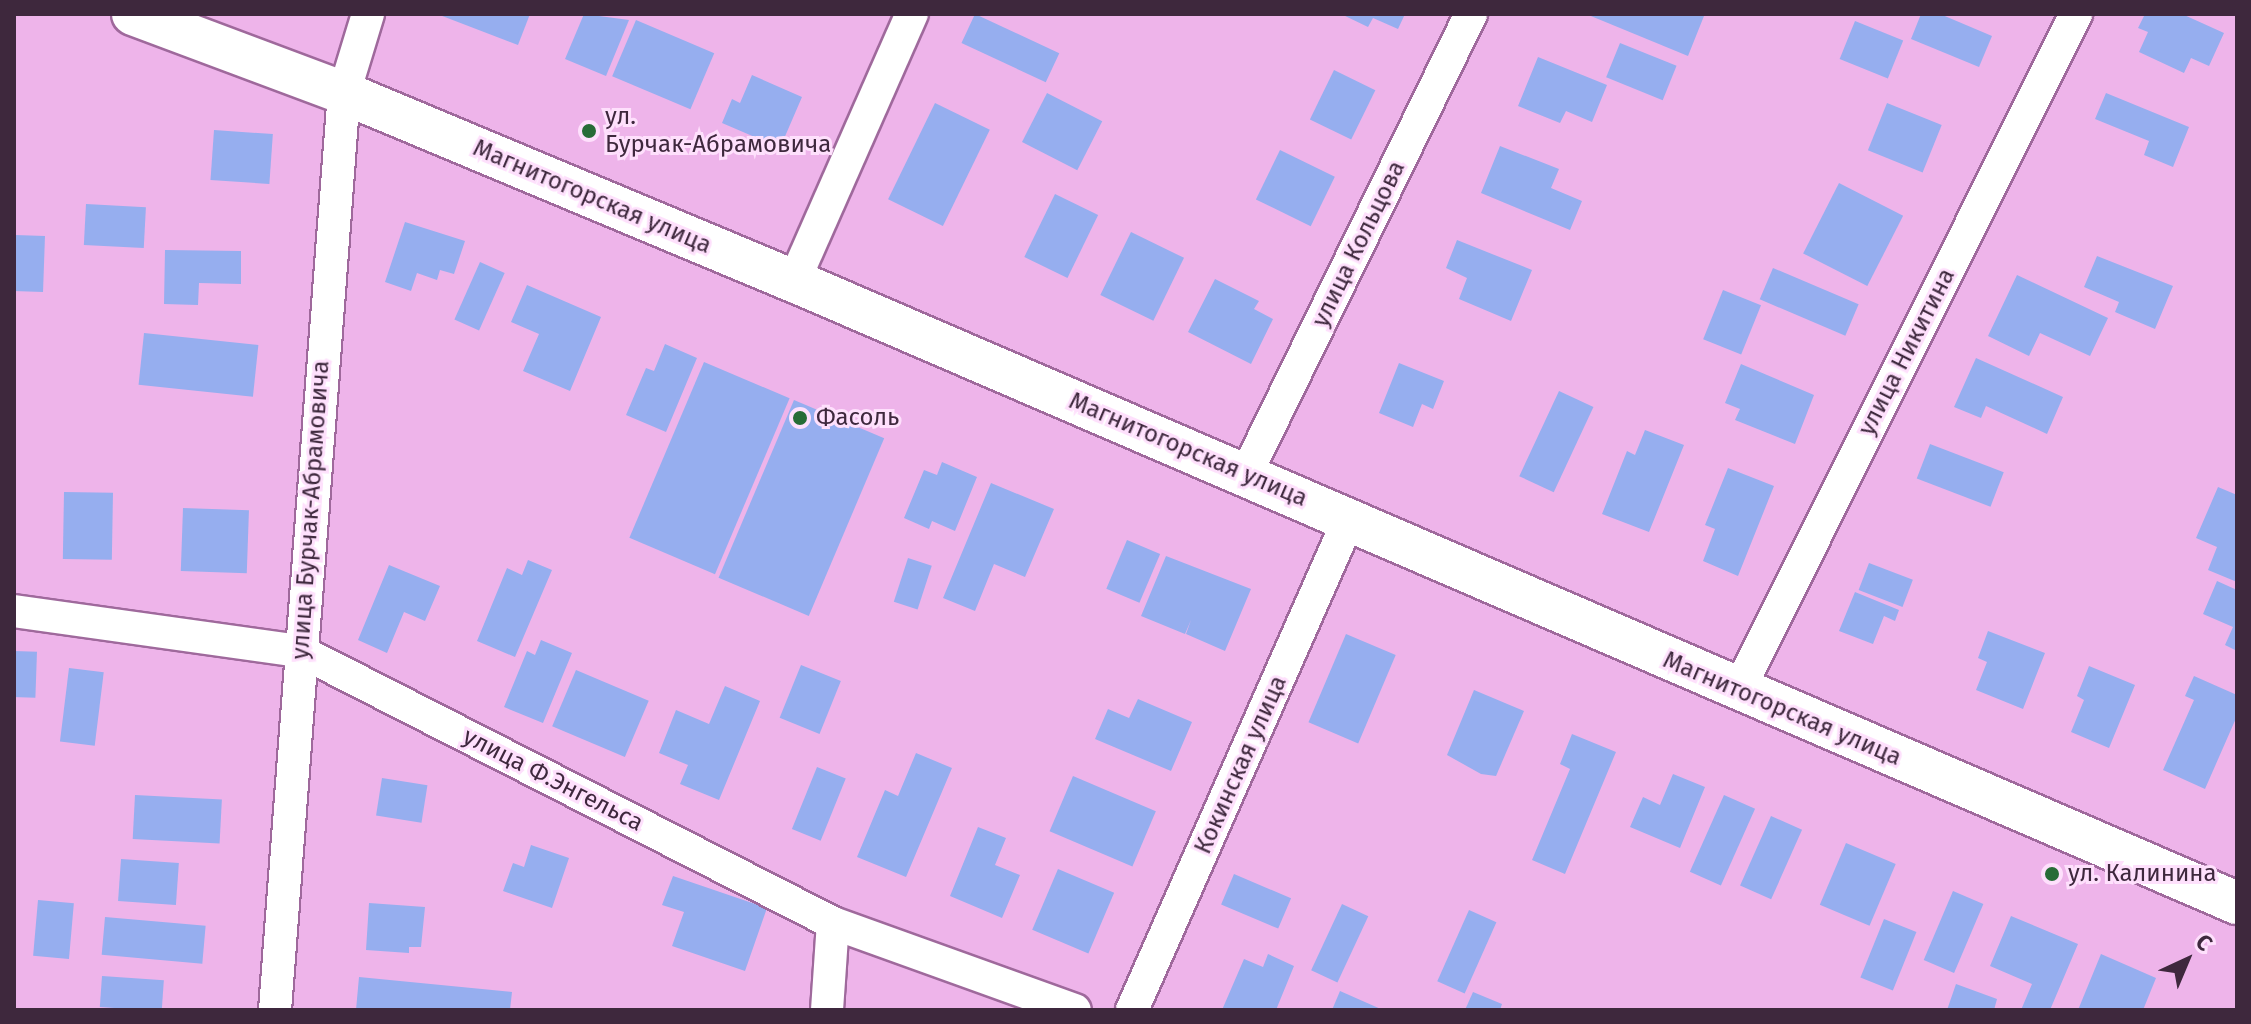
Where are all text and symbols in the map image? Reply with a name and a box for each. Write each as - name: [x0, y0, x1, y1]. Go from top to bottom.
- place label: ул. Бурчак-Абрамовича: [605, 103, 831, 159]
- marker: ул. Бурчак-Абрамовича: [580, 122, 598, 140]
- street label: Магнитогорская улица: [469, 134, 715, 260]
- street label: улица Кольцова: [1306, 156, 1412, 332]
- street label: улица Никитина: [1853, 264, 1961, 440]
- street label: улица Бурчак-Абрамовича: [286, 360, 336, 660]
- street label: Магнитогорская улица: [1065, 387, 1311, 513]
- place label: Фасоль: [816, 404, 899, 432]
- marker: Фасоль: [791, 409, 809, 427]
- street label: Магнитогорская улица: [1659, 646, 1905, 772]
- street label: Кокинская улица: [1189, 671, 1293, 859]
- street label: улица Ф.Энгельса: [458, 722, 648, 838]
- place label: ул. Калинина: [2068, 860, 2217, 888]
- marker: ул. Калинина: [2043, 865, 2061, 883]
- north arrow: [2147, 920, 2227, 1000]
- text: С: [2190, 928, 2218, 956]

